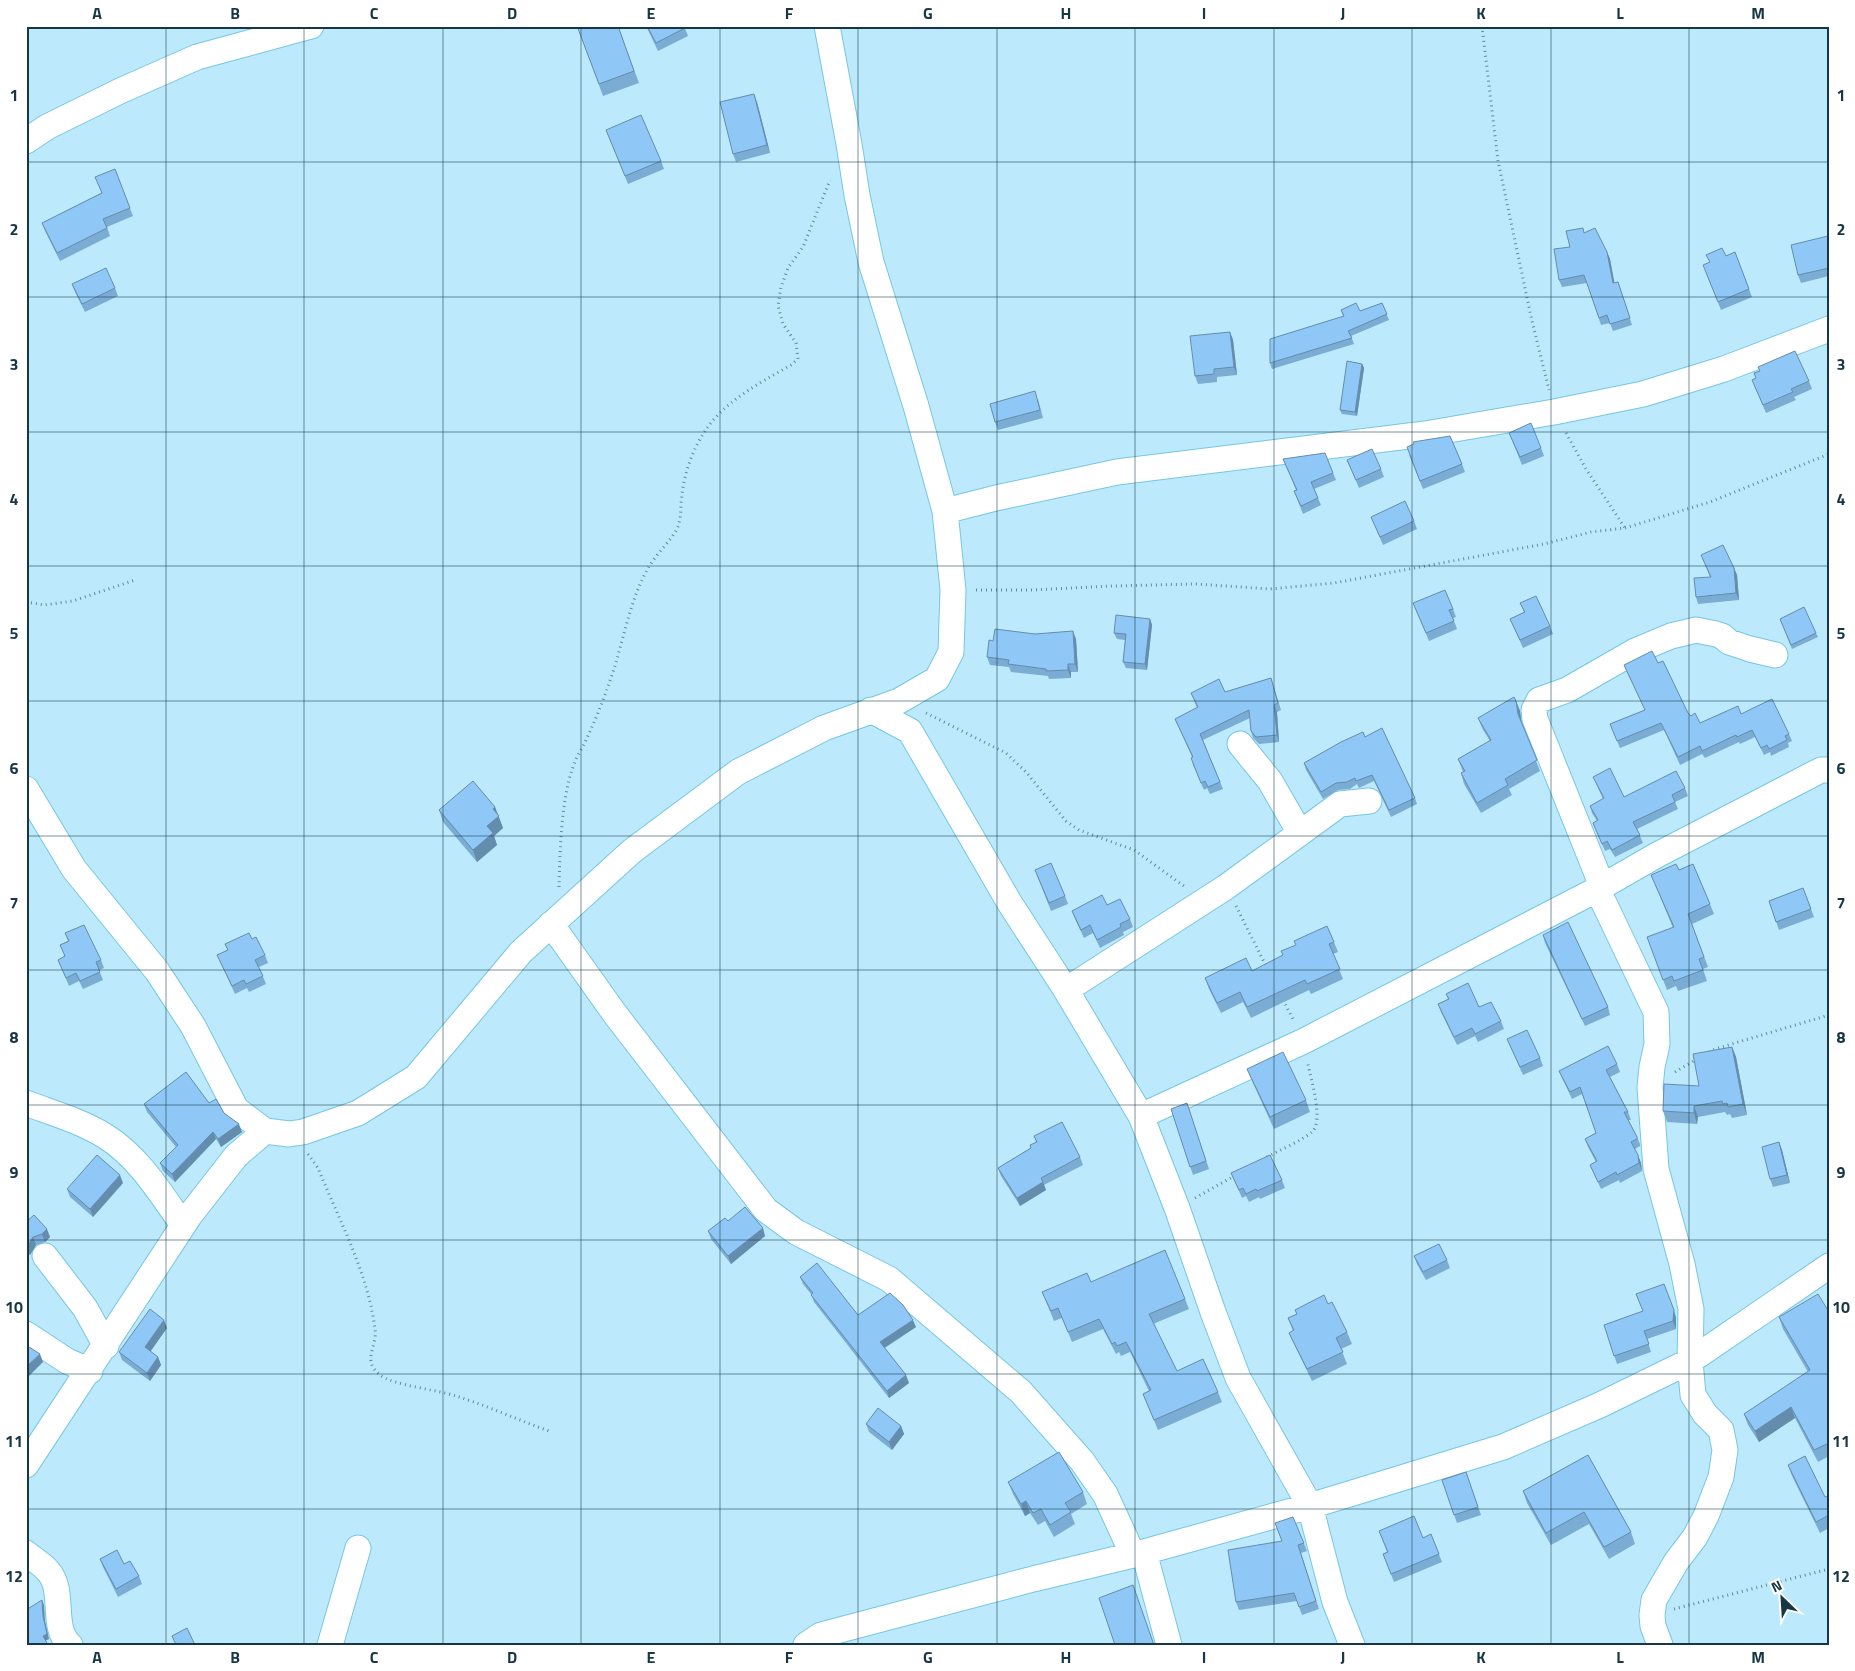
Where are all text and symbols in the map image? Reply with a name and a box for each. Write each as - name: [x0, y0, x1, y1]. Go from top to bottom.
- text: A: [92, 1, 102, 25]
- text: B: [230, 1, 240, 25]
- text: C: [370, 1, 379, 25]
- text: D: [507, 1, 517, 25]
- text: E: [647, 1, 656, 25]
- text: F: [785, 1, 794, 25]
- text: G: [923, 1, 933, 25]
- text: H: [1061, 1, 1071, 25]
- text: I: [1202, 1, 1206, 25]
- text: J: [1341, 1, 1345, 25]
- text: K: [1476, 1, 1486, 25]
- text: L: [1616, 1, 1624, 25]
- text: M: [1751, 1, 1765, 25]
- text: 1: [10, 83, 18, 107]
- text: 1: [1837, 83, 1845, 107]
- text: 2: [10, 217, 18, 241]
- text: 2: [1837, 217, 1845, 241]
- text: 3: [10, 352, 18, 376]
- text: 3: [1837, 352, 1845, 376]
- text: 4: [10, 487, 19, 511]
- text: 4: [1837, 487, 1846, 511]
- text: 5: [10, 621, 19, 645]
- text: 5: [1837, 621, 1846, 645]
- text: 6: [10, 756, 19, 780]
- text: 6: [1837, 756, 1846, 780]
- text: 7: [10, 891, 18, 915]
- text: 7: [1837, 891, 1845, 915]
- text: 8: [10, 1025, 19, 1049]
- text: 8: [1837, 1025, 1846, 1049]
- text: 9: [10, 1160, 19, 1184]
- text: 9: [1837, 1160, 1846, 1184]
- text: 10: [5, 1295, 23, 1319]
- text: 10: [1832, 1295, 1850, 1319]
- text: 11: [5, 1429, 23, 1453]
- text: 11: [1832, 1429, 1850, 1453]
- text: 12: [5, 1564, 23, 1588]
- text: 12: [1832, 1564, 1850, 1588]
- north arrow: [1758, 1574, 1808, 1624]
- text: N: [1767, 1574, 1785, 1597]
- text: A: [92, 1645, 102, 1669]
- text: B: [230, 1645, 240, 1669]
- text: C: [370, 1645, 379, 1669]
- text: D: [507, 1645, 517, 1669]
- text: E: [647, 1645, 656, 1669]
- text: F: [785, 1645, 794, 1669]
- text: G: [923, 1645, 933, 1669]
- text: H: [1061, 1645, 1071, 1669]
- text: I: [1202, 1645, 1206, 1669]
- text: J: [1341, 1645, 1345, 1669]
- text: K: [1476, 1645, 1486, 1669]
- text: L: [1616, 1645, 1624, 1669]
- text: M: [1751, 1645, 1765, 1669]

